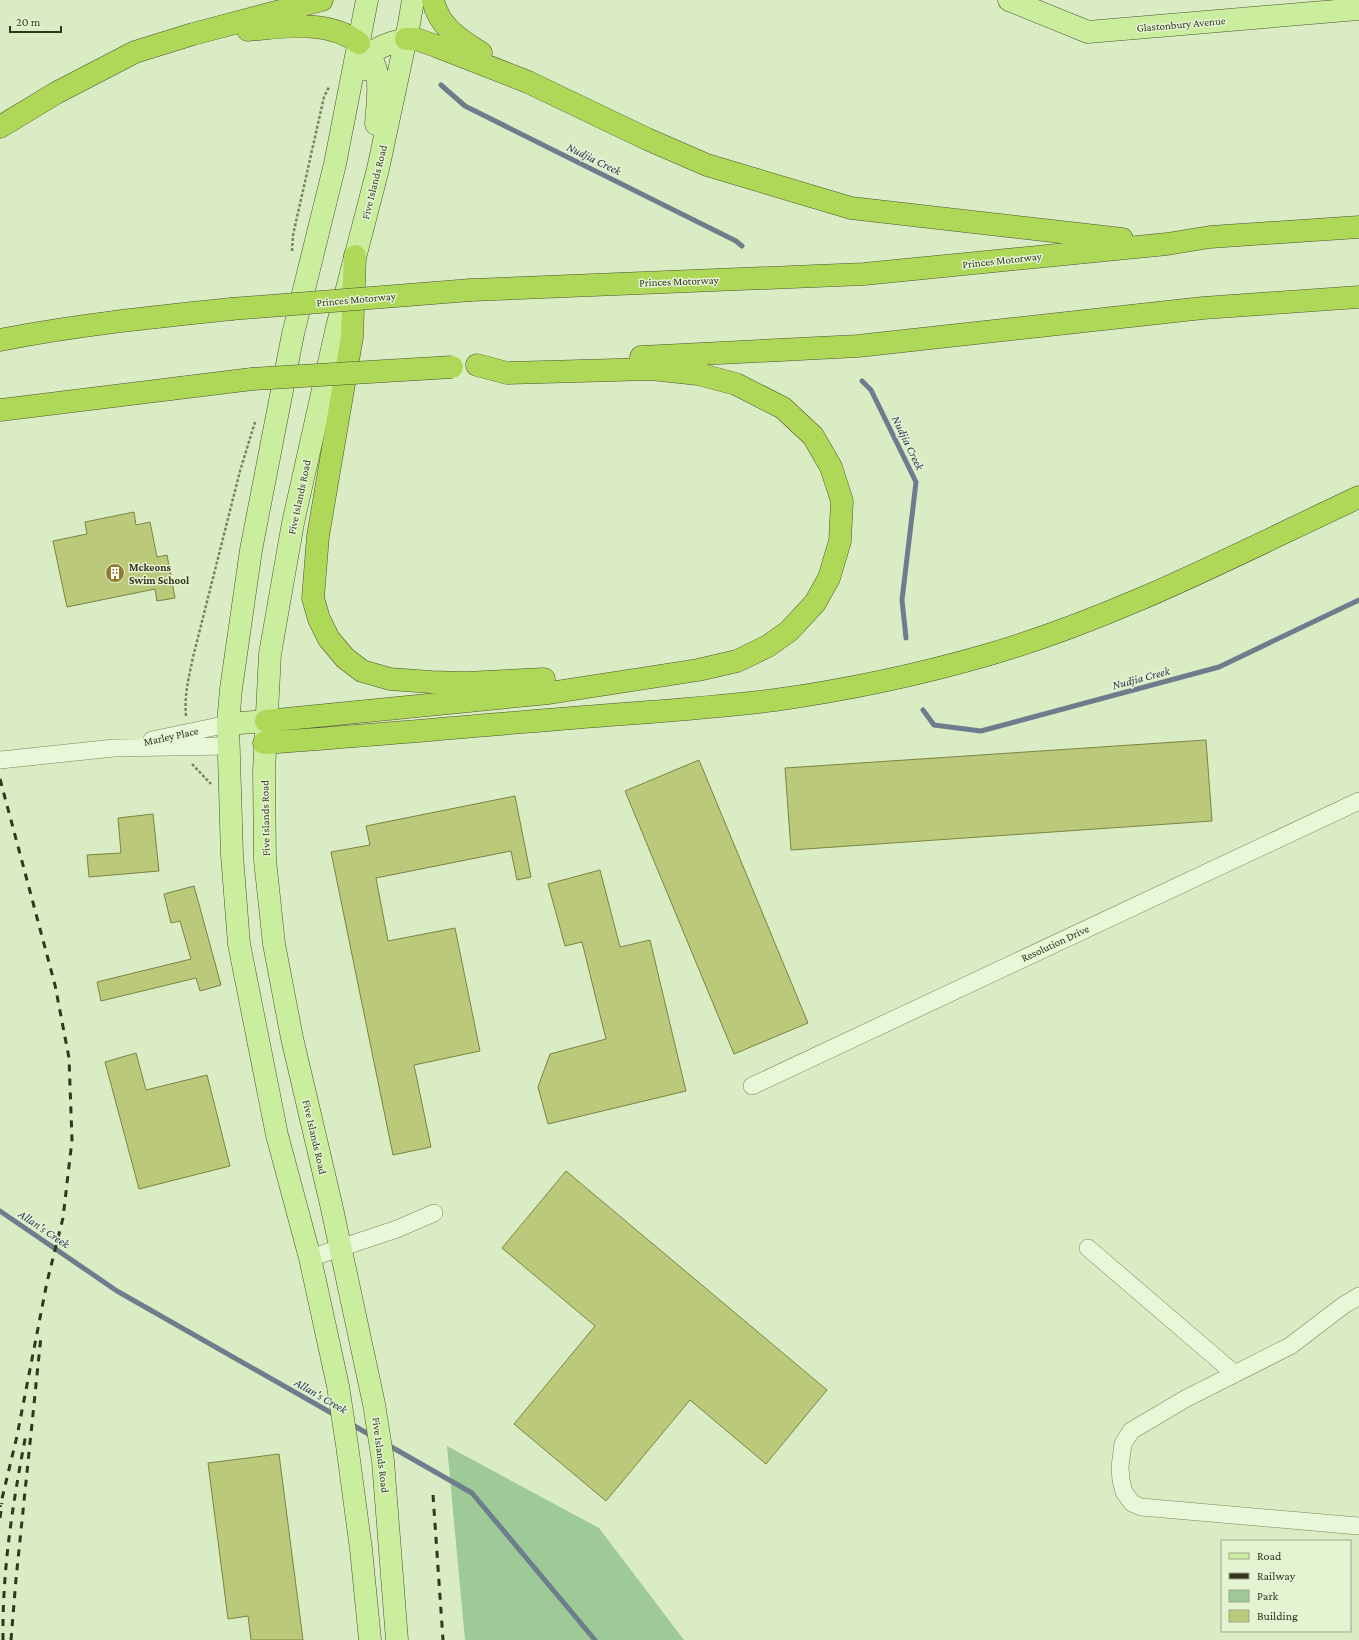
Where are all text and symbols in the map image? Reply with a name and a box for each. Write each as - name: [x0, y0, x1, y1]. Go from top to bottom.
- scale bar: [10, 8, 61, 34]
- street label: Glastonbury Avenue: [1136, 14, 1226, 35]
- text: 20 m: [16, 15, 41, 29]
- water label: Nudjia Creek: [564, 140, 624, 179]
- street label: Five Islands Road: [359, 143, 389, 220]
- street label: Princes Motorway: [962, 250, 1043, 271]
- street label: Princes Motorway: [639, 274, 720, 289]
- street label: Princes Motorway: [316, 289, 397, 309]
- water label: Nudjia Creek: [889, 413, 928, 473]
- street label: Five Islands Road: [285, 458, 313, 535]
- place label: Mckeons Swim School: [129, 561, 190, 586]
- building icon: Mckeons Swim School: [104, 562, 126, 584]
- water label: Nudjia Creek: [1111, 663, 1172, 692]
- street label: Marley Place: [142, 724, 200, 749]
- street label: Five Islands Road: [258, 780, 272, 856]
- street label: Resolution Drive: [1019, 922, 1091, 964]
- street label: Five Islands Road: [301, 1099, 329, 1176]
- water label: Allan's Creek: [15, 1206, 73, 1252]
- water label: Allan's Creek: [291, 1375, 350, 1417]
- street label: Five Islands Road: [370, 1416, 392, 1494]
- legend: [1221, 1540, 1351, 1632]
- text: Road: [1257, 1549, 1282, 1563]
- text: Railway: [1257, 1569, 1296, 1583]
- text: Park: [1257, 1589, 1279, 1603]
- text: Building: [1257, 1609, 1298, 1623]

